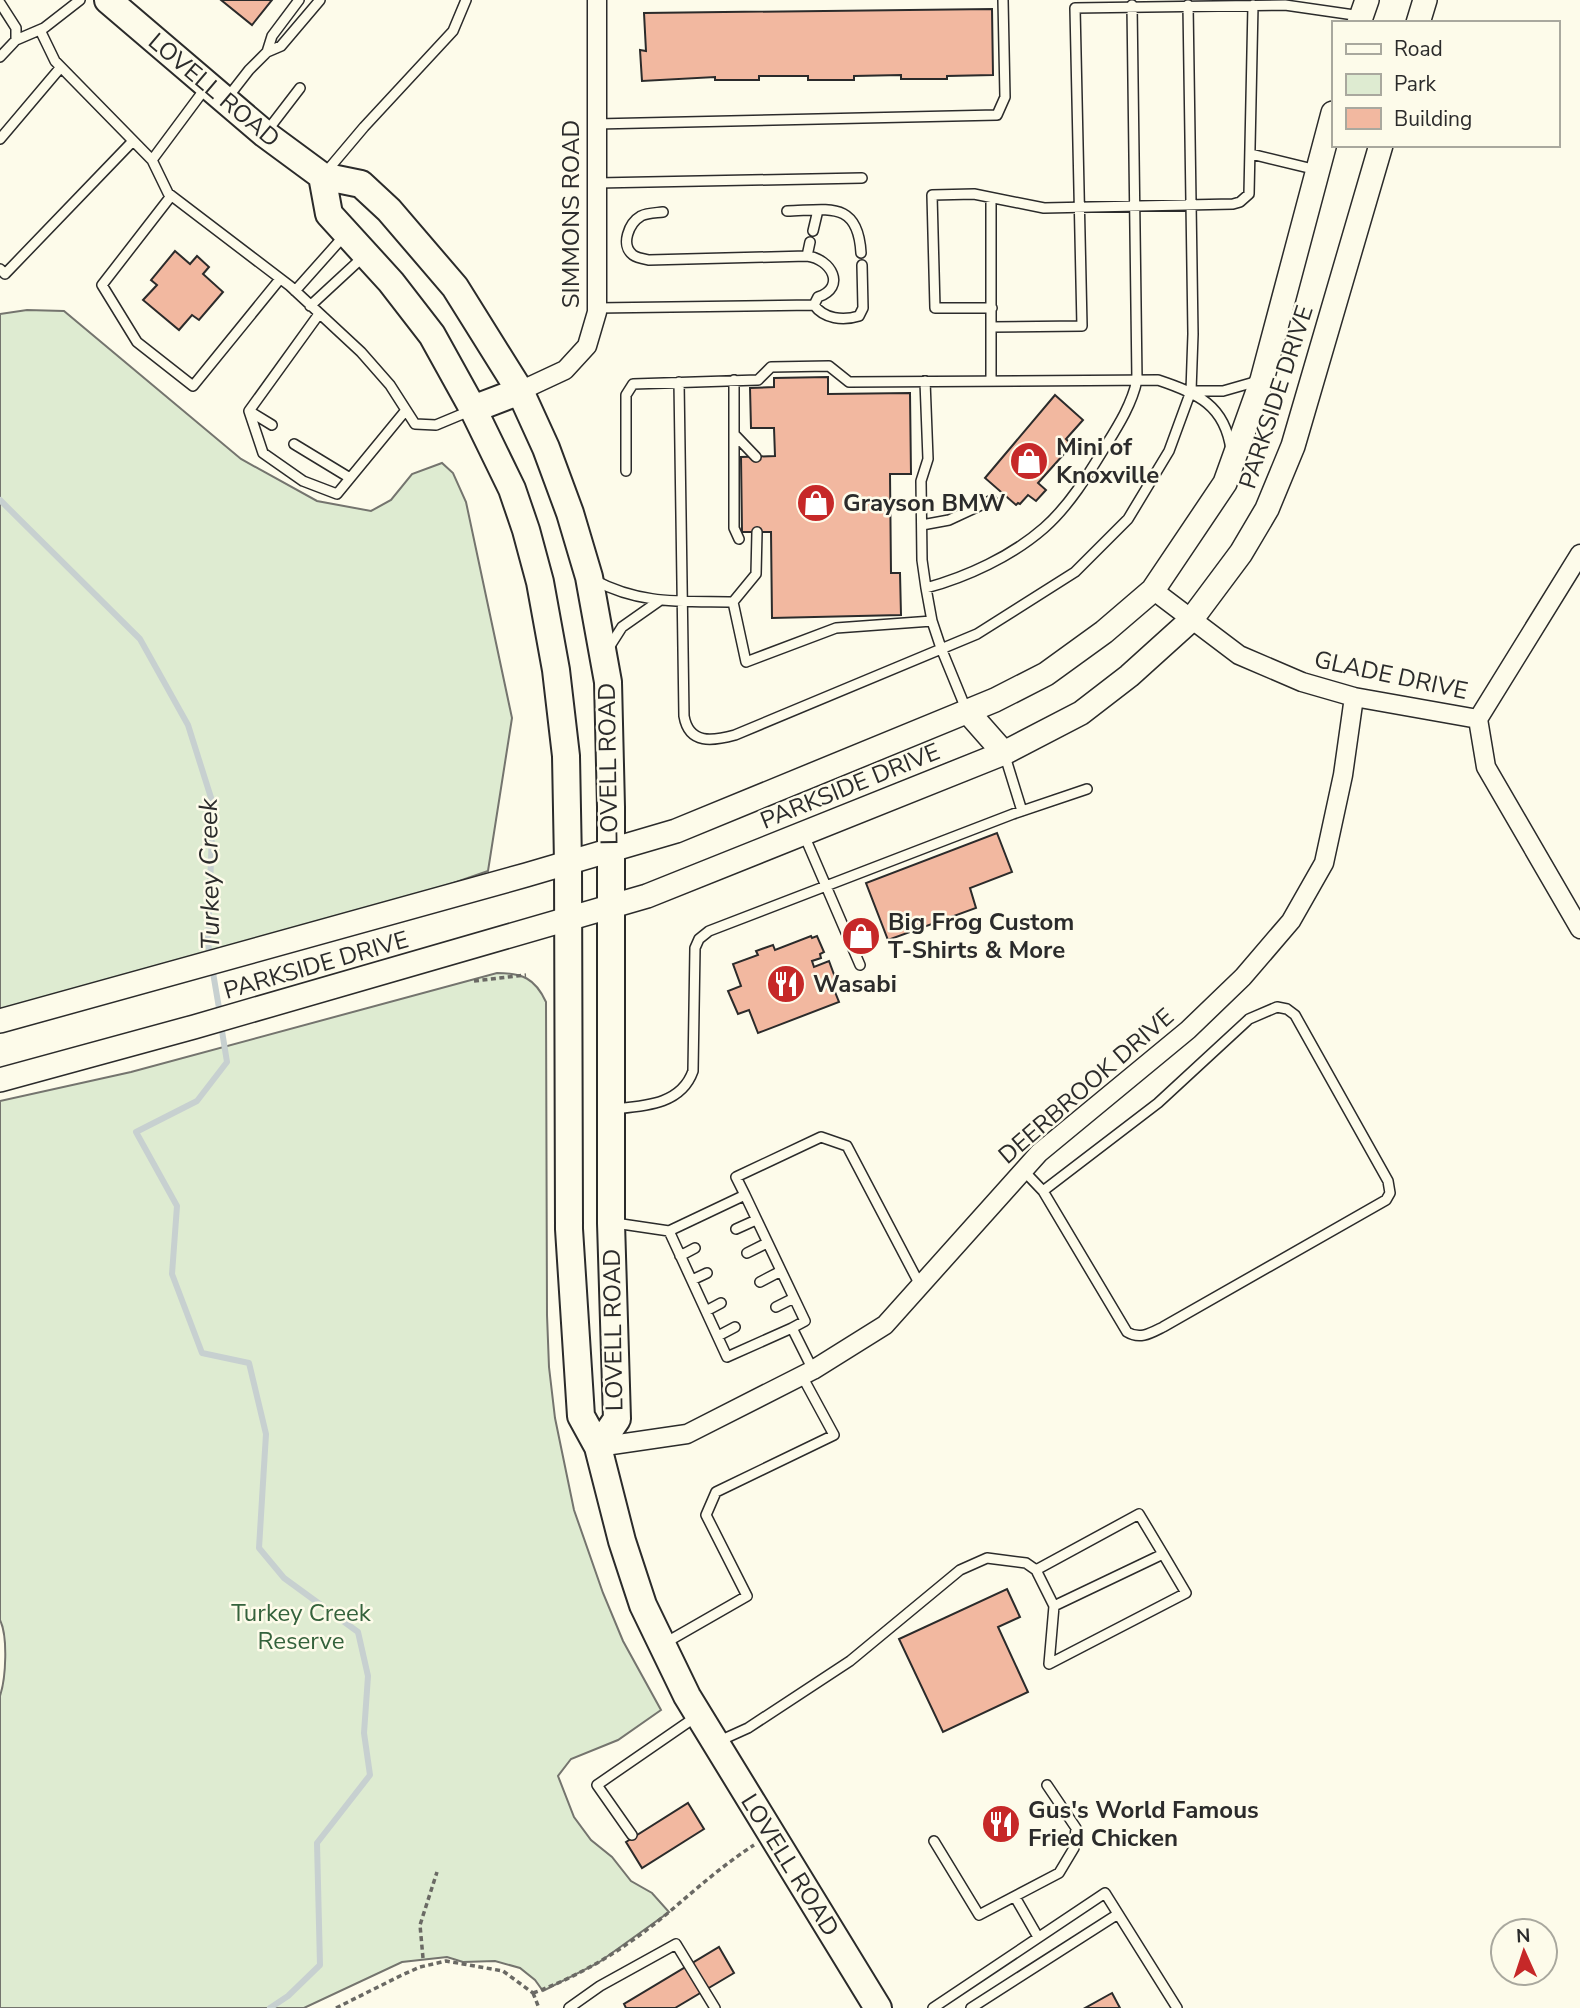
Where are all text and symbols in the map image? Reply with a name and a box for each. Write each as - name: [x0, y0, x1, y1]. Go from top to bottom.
- legend: [1332, 21, 1559, 147]
- street label: LOVELL ROAD: [142, 26, 286, 154]
- text: Road: [1394, 35, 1443, 63]
- text: Park: [1394, 70, 1436, 98]
- text: Building: [1394, 105, 1472, 133]
- street label: SIMMONS ROAD: [555, 120, 587, 308]
- street label: PARKSIDE DRIVE: [1231, 301, 1321, 493]
- place label: Mini of Knoxville: [1056, 431, 1159, 491]
- shop icon: Mini of Knoxville: [1008, 440, 1050, 482]
- shop icon: Grayson BMW: [795, 482, 837, 524]
- place label: Grayson BMW: [843, 487, 1006, 519]
- street label: GLADE DRIVE: [1311, 643, 1471, 707]
- street label: LOVELL ROAD: [591, 683, 625, 845]
- street label: PARKSIDE DRIVE: [756, 735, 944, 837]
- water label: Turkey Creek: [191, 797, 228, 950]
- place label: Big Frog Custom T-Shirts & More: [888, 906, 1074, 966]
- shop icon: Big Frog Custom T-Shirts & More: [840, 915, 882, 957]
- street label: PARKSIDE DRIVE: [220, 923, 412, 1007]
- restaurant icon: Wasabi: [765, 963, 807, 1005]
- place label: Wasabi: [813, 968, 897, 1000]
- street label: DEERBROOK DRIVE: [992, 1001, 1180, 1171]
- street label: LOVELL ROAD: [596, 1249, 630, 1411]
- park label: Turkey Creek Reserve: [231, 1597, 372, 1657]
- street label: LOVELL ROAD: [733, 1788, 847, 1942]
- place label: Gus's World Famous Fried Chicken: [1028, 1794, 1259, 1854]
- restaurant icon: Gus's World Famous Fried Chicken: [980, 1803, 1022, 1845]
- north arrow: [1489, 1917, 1559, 1987]
- text: N: [1515, 1923, 1531, 1949]

